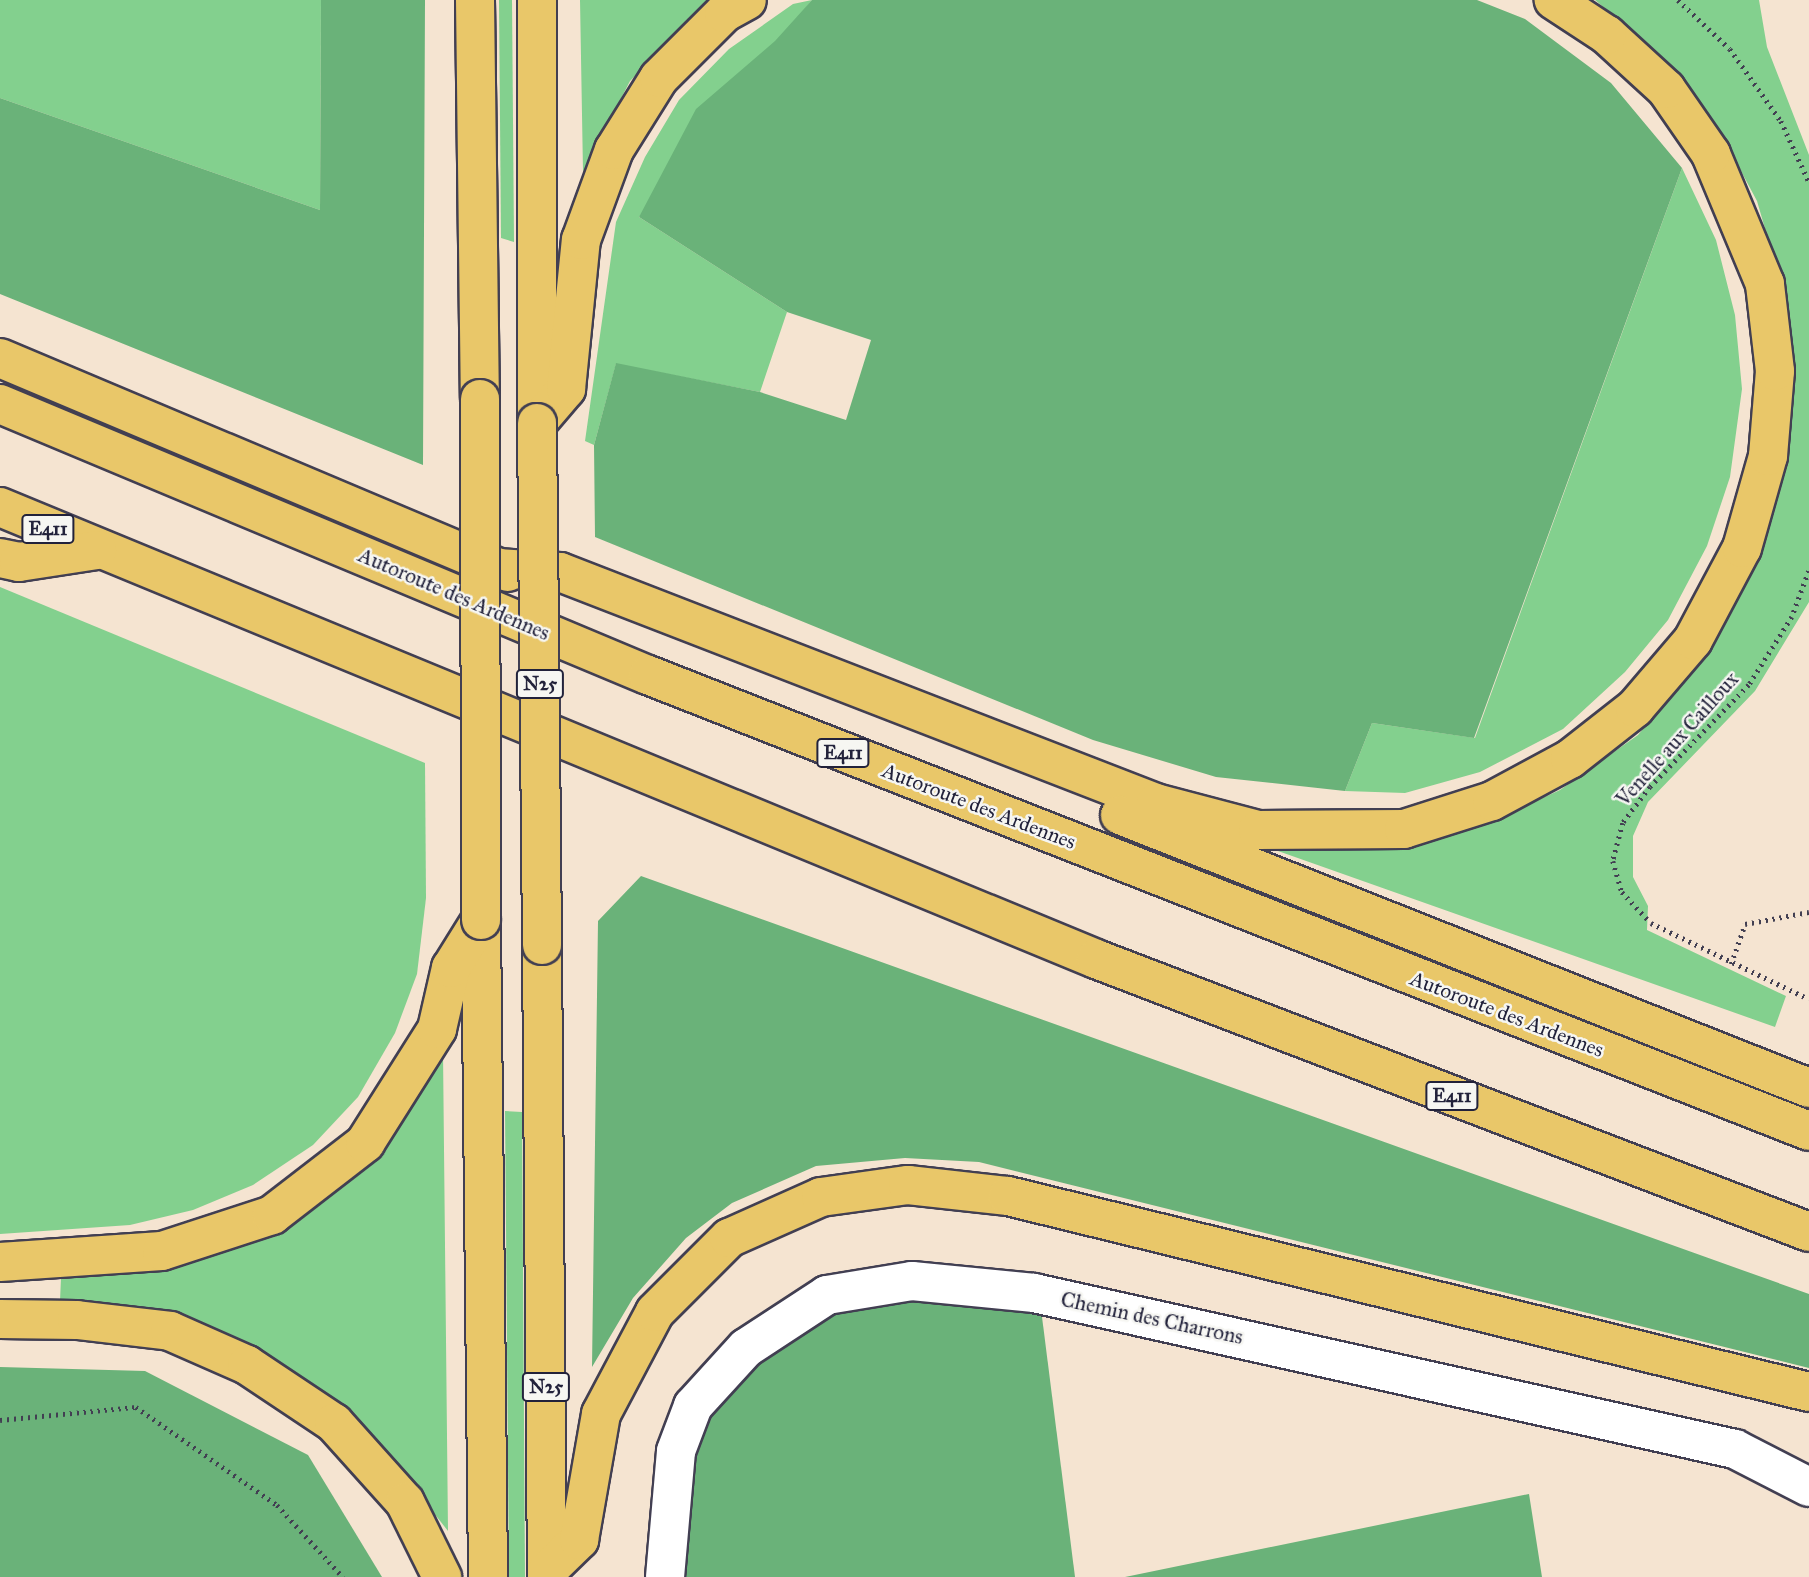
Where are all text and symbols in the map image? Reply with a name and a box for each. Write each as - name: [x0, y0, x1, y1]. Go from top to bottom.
- road number: E411: [20, 514, 76, 544]
- street label: Autoroute des Ardennes: [355, 542, 553, 646]
- street label: Venelle aux Cailloux: [1610, 667, 1744, 811]
- road number: N25: [516, 668, 564, 699]
- road number: E411: [815, 738, 871, 768]
- street label: Autoroute des Ardennes: [879, 757, 1079, 855]
- street label: Autoroute des Ardennes: [1407, 965, 1607, 1063]
- road number: E411: [1424, 1080, 1480, 1112]
- street label: Chemin des Charrons: [1059, 1286, 1245, 1350]
- road number: N25: [522, 1372, 570, 1402]

